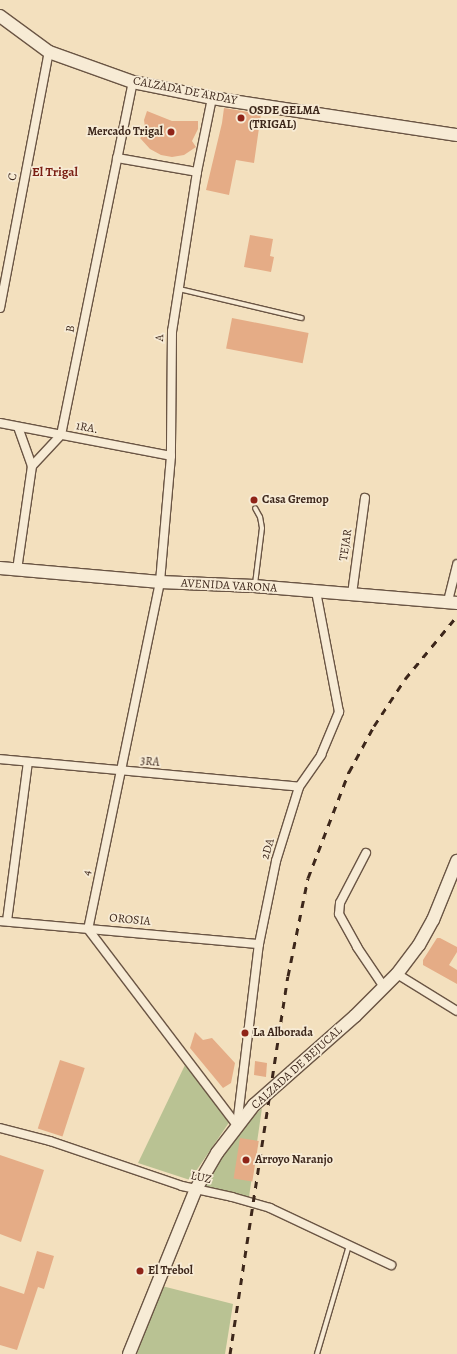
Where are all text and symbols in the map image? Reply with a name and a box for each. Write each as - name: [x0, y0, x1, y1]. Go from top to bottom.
- street label: CALZADA DE ARDAY: [132, 74, 238, 108]
- place label: OSDE GELMA (TRIGAL): [249, 104, 320, 132]
- marker: OSDE GELMA (TRIGAL): [236, 113, 246, 123]
- place label: Mercado Trigal: [87, 125, 163, 139]
- marker: Mercado Trigal: [166, 127, 176, 137]
- district label: El Trigal: [32, 164, 78, 180]
- street label: C: [5, 172, 21, 182]
- street label: B: [63, 324, 79, 334]
- street label: A: [153, 334, 167, 342]
- street label: 1RA.: [75, 419, 99, 437]
- place label: Casa Gremop: [262, 493, 329, 507]
- marker: Casa Gremop: [249, 495, 259, 505]
- street label: TEJAR: [337, 528, 355, 562]
- street label: AVENIDA VARONA: [180, 576, 278, 596]
- street label: 3RA: [140, 754, 160, 770]
- street label: 2DA: [258, 837, 278, 861]
- street label: 4: [79, 869, 95, 877]
- street label: OROSIA: [109, 911, 151, 929]
- street label: CALZADA DE BEJUCAL: [249, 1024, 345, 1112]
- place label: La Alborada: [253, 1026, 313, 1040]
- marker: La Alborada: [240, 1028, 250, 1038]
- place label: Arroyo Naranjo: [255, 1153, 333, 1167]
- marker: Arroyo Naranjo: [240, 1154, 252, 1166]
- street label: LUZ: [189, 1169, 213, 1187]
- place label: El Trebol: [148, 1264, 193, 1278]
- marker: El Trebol: [135, 1266, 145, 1276]

